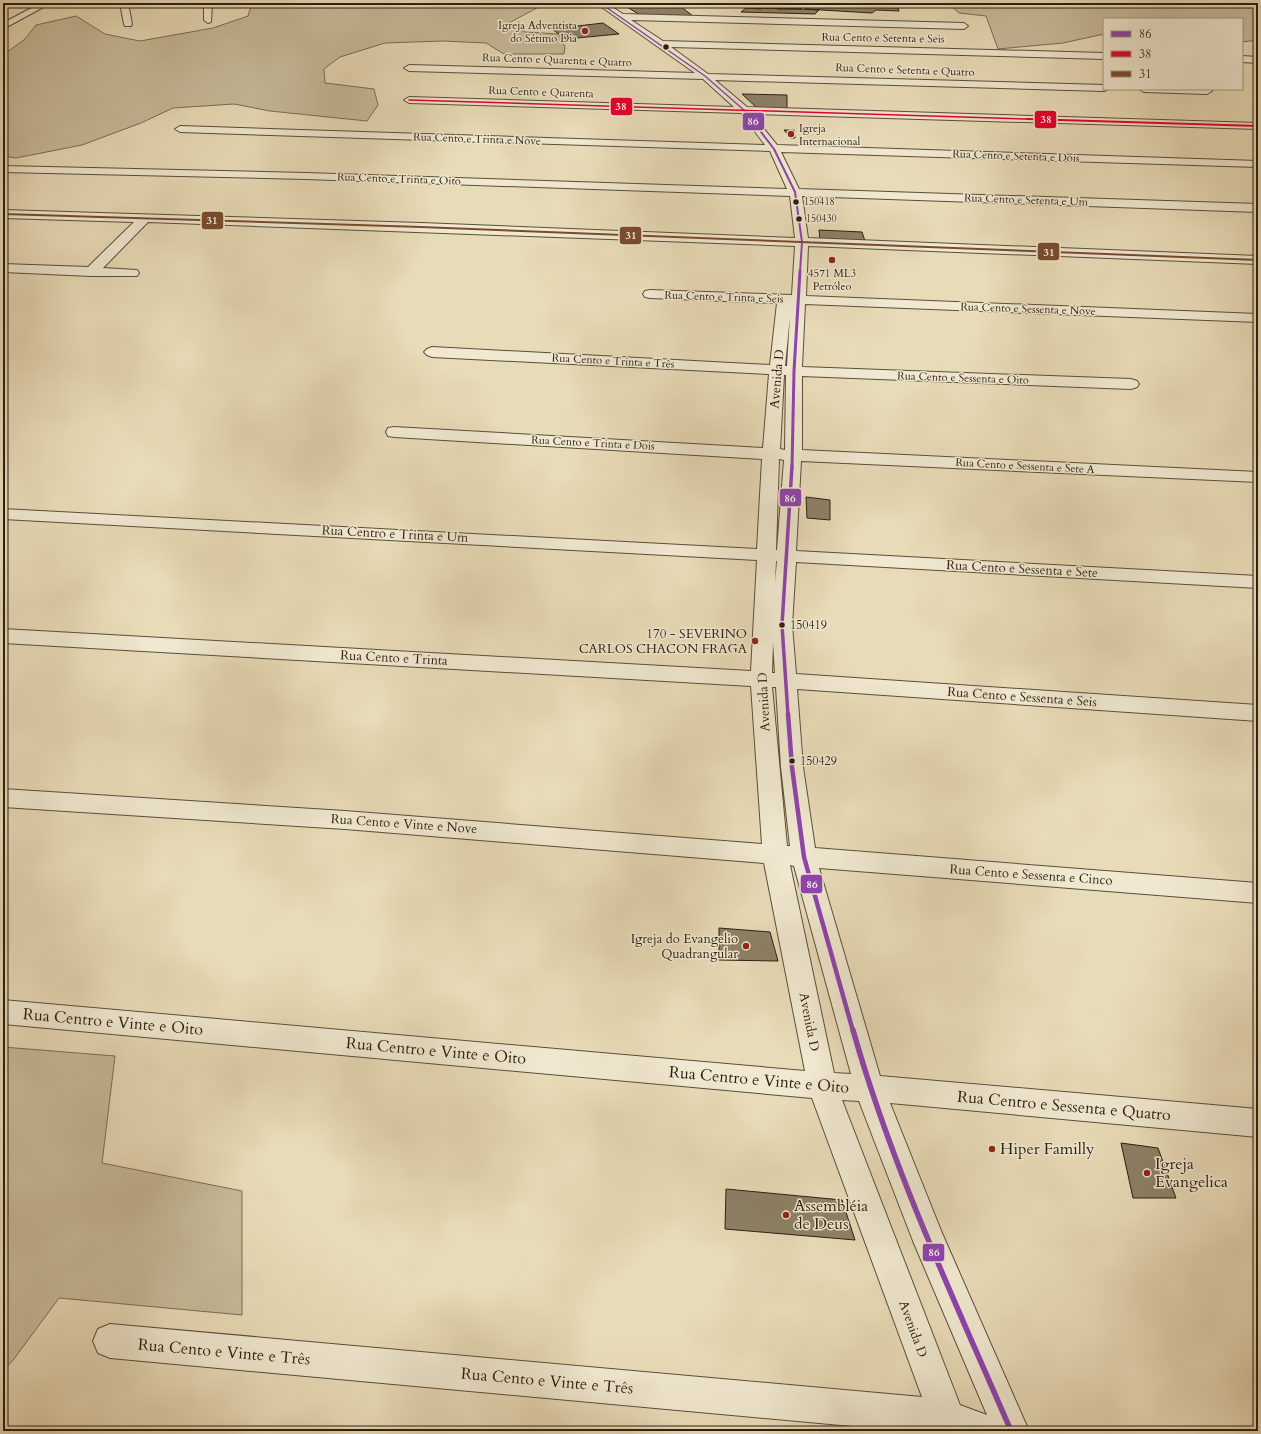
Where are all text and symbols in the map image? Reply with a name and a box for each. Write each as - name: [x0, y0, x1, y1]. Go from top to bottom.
- place label: Igreja Adventista do Sétimo Dia: [498, 18, 577, 46]
- legend: [1103, 18, 1243, 90]
- marker: Igreja Adventista do Sétimo Dia: [580, 26, 590, 36]
- text: 86: [1139, 26, 1151, 42]
- street label: Rua Cento e Setenta e Seis: [821, 29, 945, 47]
- unlabelled marker: [661, 42, 671, 52]
- text: 38: [1139, 46, 1151, 62]
- street label: Rua Cento e Quarenta e Quatro: [482, 50, 632, 70]
- street label: Rua Cento e Setenta e Quatro: [835, 60, 975, 80]
- text: 31: [1139, 66, 1151, 82]
- street label: Rua Cento e Quarenta: [488, 83, 594, 101]
- line badge: 38: [610, 97, 633, 116]
- text: 38: [615, 99, 627, 114]
- line badge: 38: [1034, 110, 1057, 129]
- line badge: 86: [742, 112, 765, 131]
- text: 38: [1040, 112, 1052, 127]
- text: 86: [747, 114, 759, 129]
- place label: Igreja Internacional: [799, 121, 861, 149]
- street label: Rua Cento e Trinta e Nove: [413, 129, 541, 149]
- marker: Igreja Internacional: [786, 129, 796, 139]
- street label: Rua Cento e Setenta e Dois: [952, 146, 1080, 166]
- street label: Rua Cento e Trinta e Oito: [337, 169, 461, 189]
- street label: Rua Cento e Setenta e Um: [964, 190, 1089, 210]
- place label: 150418: [804, 195, 835, 209]
- marker: 150418: [791, 197, 801, 207]
- line badge: 31: [201, 211, 224, 230]
- place label: 150430: [806, 212, 837, 226]
- text: 31: [206, 213, 218, 228]
- marker: 150430: [794, 214, 804, 224]
- line badge: 31: [619, 226, 642, 245]
- text: 31: [625, 228, 637, 243]
- line badge: 31: [1037, 242, 1060, 261]
- text: 31: [1043, 245, 1055, 260]
- marker: 4571 ML3 Petróleo: [827, 255, 837, 265]
- place label: 4571 ML3 Petróleo: [808, 266, 856, 294]
- street label: Rua Cento e Trinta e Seis: [664, 287, 784, 307]
- street label: Rua Cento e Sessenta e Nove: [960, 299, 1096, 319]
- street label: Avenida D: [765, 349, 789, 409]
- street label: Rua Cento e Trinta e Três: [551, 350, 675, 372]
- street label: Rua Cento e Sessenta e Oito: [897, 368, 1029, 388]
- street label: Rua Cento e Trinta e Dois: [531, 432, 655, 454]
- street label: Rua Cento e Sessenta e Sete A: [955, 455, 1095, 477]
- line badge: 86: [779, 488, 802, 507]
- text: 86: [784, 491, 796, 506]
- street label: Rua Centro e Trinta e Um: [321, 521, 469, 547]
- street label: Rua Cento e Sessenta e Sete: [946, 556, 1098, 582]
- place label: 150419: [790, 617, 827, 633]
- marker: 150419: [777, 620, 787, 630]
- place label: 170 - SEVERINO CARLOS CHACON FRAGA: [579, 625, 748, 658]
- marker: 170 - SEVERINO CARLOS CHACON FRAGA: [750, 636, 760, 646]
- street label: Rua Cento e Trinta: [340, 646, 449, 670]
- street label: Avenida D: [753, 672, 775, 732]
- street label: Rua Cento e Sessenta e Seis: [947, 683, 1097, 711]
- place label: 150429: [800, 753, 837, 769]
- marker: 150429: [787, 756, 797, 766]
- street label: Rua Cento e Vinte e Nove: [330, 810, 478, 838]
- street label: Rua Cento e Sessenta e Cinco: [949, 860, 1113, 890]
- line badge: 86: [800, 874, 823, 894]
- text: 86: [806, 877, 818, 892]
- place label: Igreja do Evangelio Quadrangular: [631, 930, 738, 963]
- marker: Igreja do Evangelio Quadrangular: [741, 941, 751, 951]
- street label: Avenida D: [795, 991, 823, 1053]
- street label: Rua Centro e Vinte e Oito: [22, 1003, 204, 1041]
- street label: Rua Centro e Vinte e Oito: [345, 1032, 527, 1070]
- street label: Rua Centro e Vinte e Oito: [668, 1061, 850, 1099]
- street label: Rua Centro e Sessenta e Quatro: [956, 1086, 1172, 1126]
- place label: Hiper Familly: [1000, 1138, 1095, 1160]
- marker: Hiper Familly: [987, 1144, 997, 1154]
- place label: Igreja Evangelica: [1155, 1153, 1228, 1193]
- marker: Igreja Evangelica: [1142, 1168, 1152, 1178]
- place label: Assembléia de Deus: [794, 1195, 868, 1235]
- marker: Assembléia de Deus: [781, 1210, 791, 1220]
- line badge: 86: [922, 1243, 945, 1262]
- text: 86: [928, 1245, 940, 1260]
- street label: Avenida D: [894, 1298, 932, 1360]
- street label: Rua Cento e Vinte e Três: [137, 1334, 311, 1370]
- street label: Rua Cento e Vinte e Três: [460, 1363, 634, 1399]

